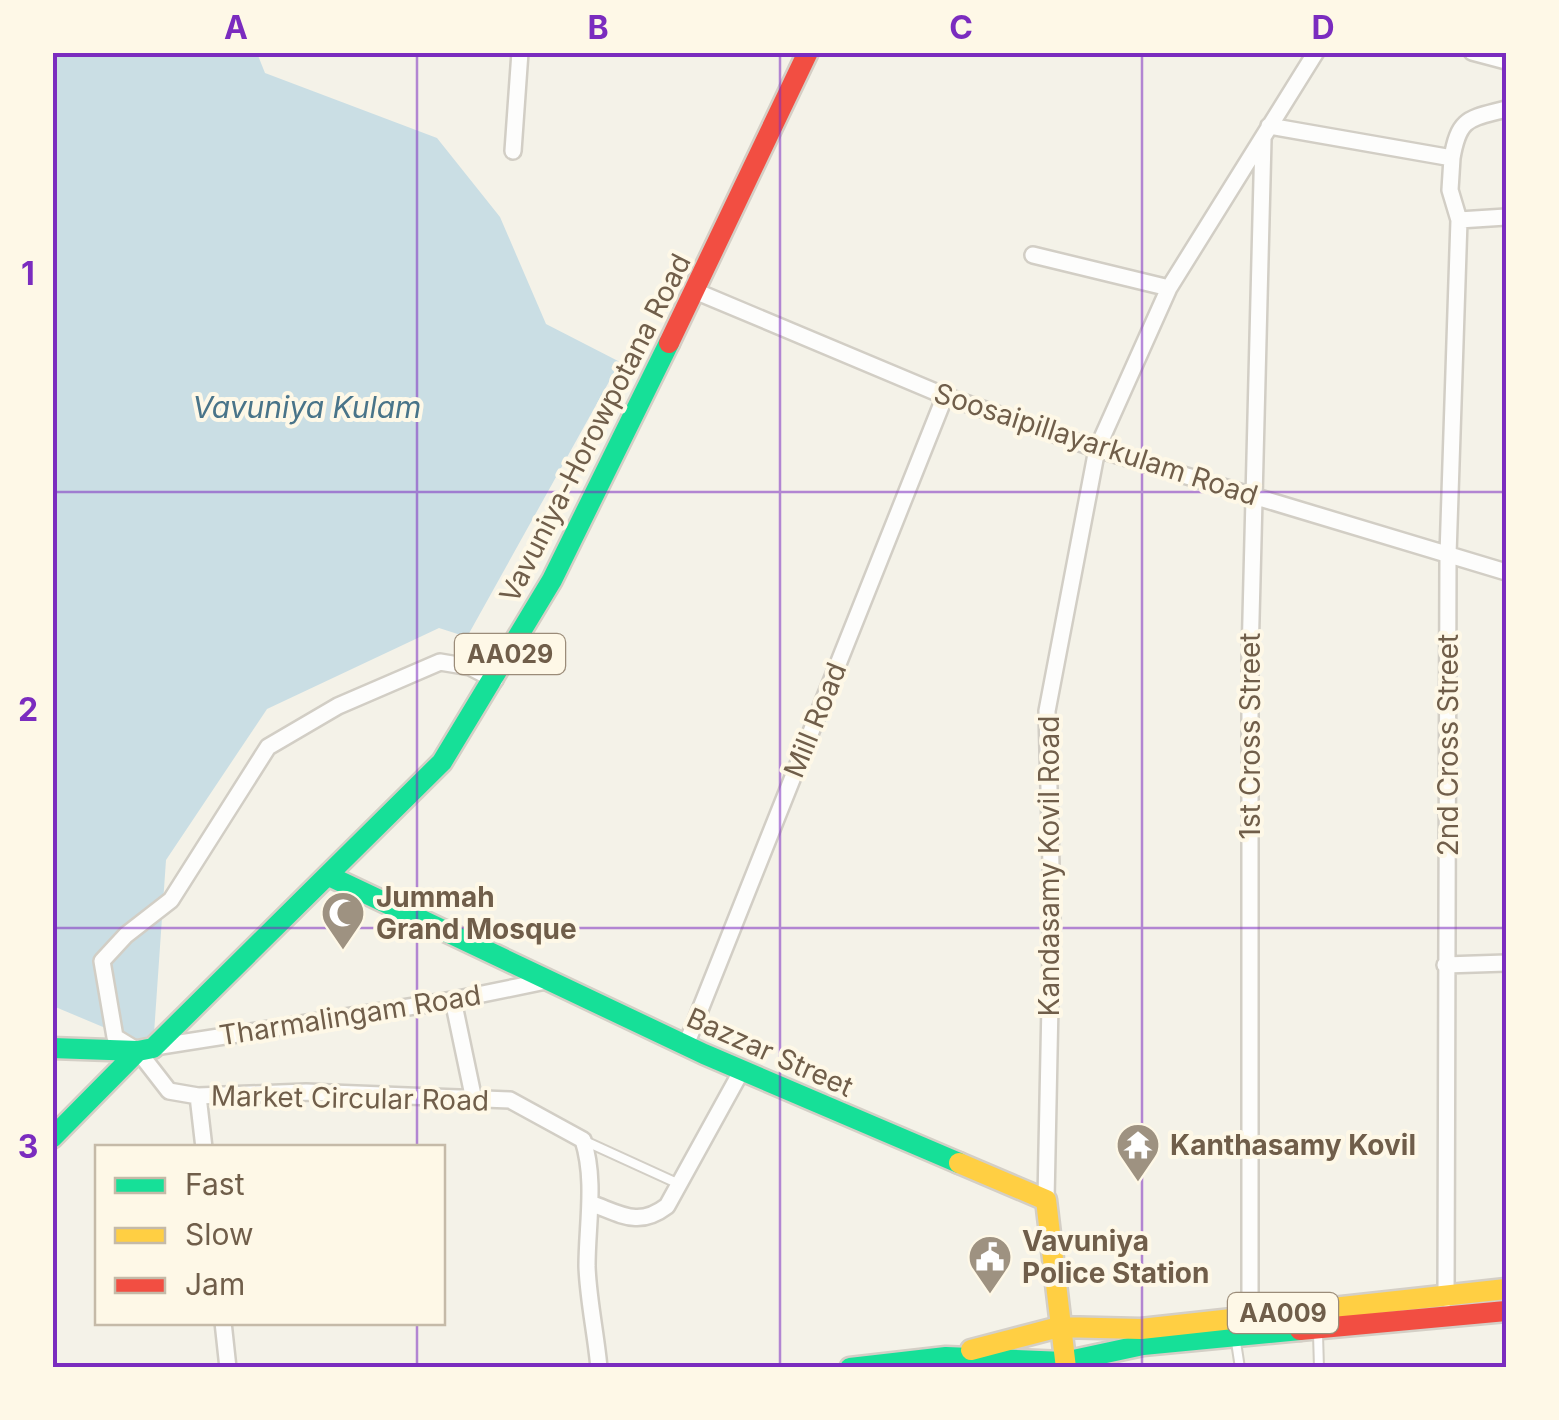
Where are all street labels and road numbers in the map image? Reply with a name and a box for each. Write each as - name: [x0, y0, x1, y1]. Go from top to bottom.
- street label: Vavuniya-Horowpotana Road: [492, 248, 698, 608]
- street label: Soosaipillayarkulam Road: [930, 376, 1262, 512]
- street label: 1st Cross Street: [1233, 633, 1267, 839]
- road number: AA029: [455, 634, 565, 674]
- street label: 2nd Cross Street: [1431, 634, 1465, 856]
- street label: Mill Road: [777, 658, 853, 782]
- street label: Kandasamy Kovil Road: [1032, 716, 1066, 1016]
- street label: Tharmalingam Road: [217, 978, 483, 1052]
- street label: Bazzar Street: [682, 1000, 858, 1104]
- street label: Market Circular Road: [211, 1079, 489, 1117]
- road number: AA009: [1228, 1293, 1338, 1333]

